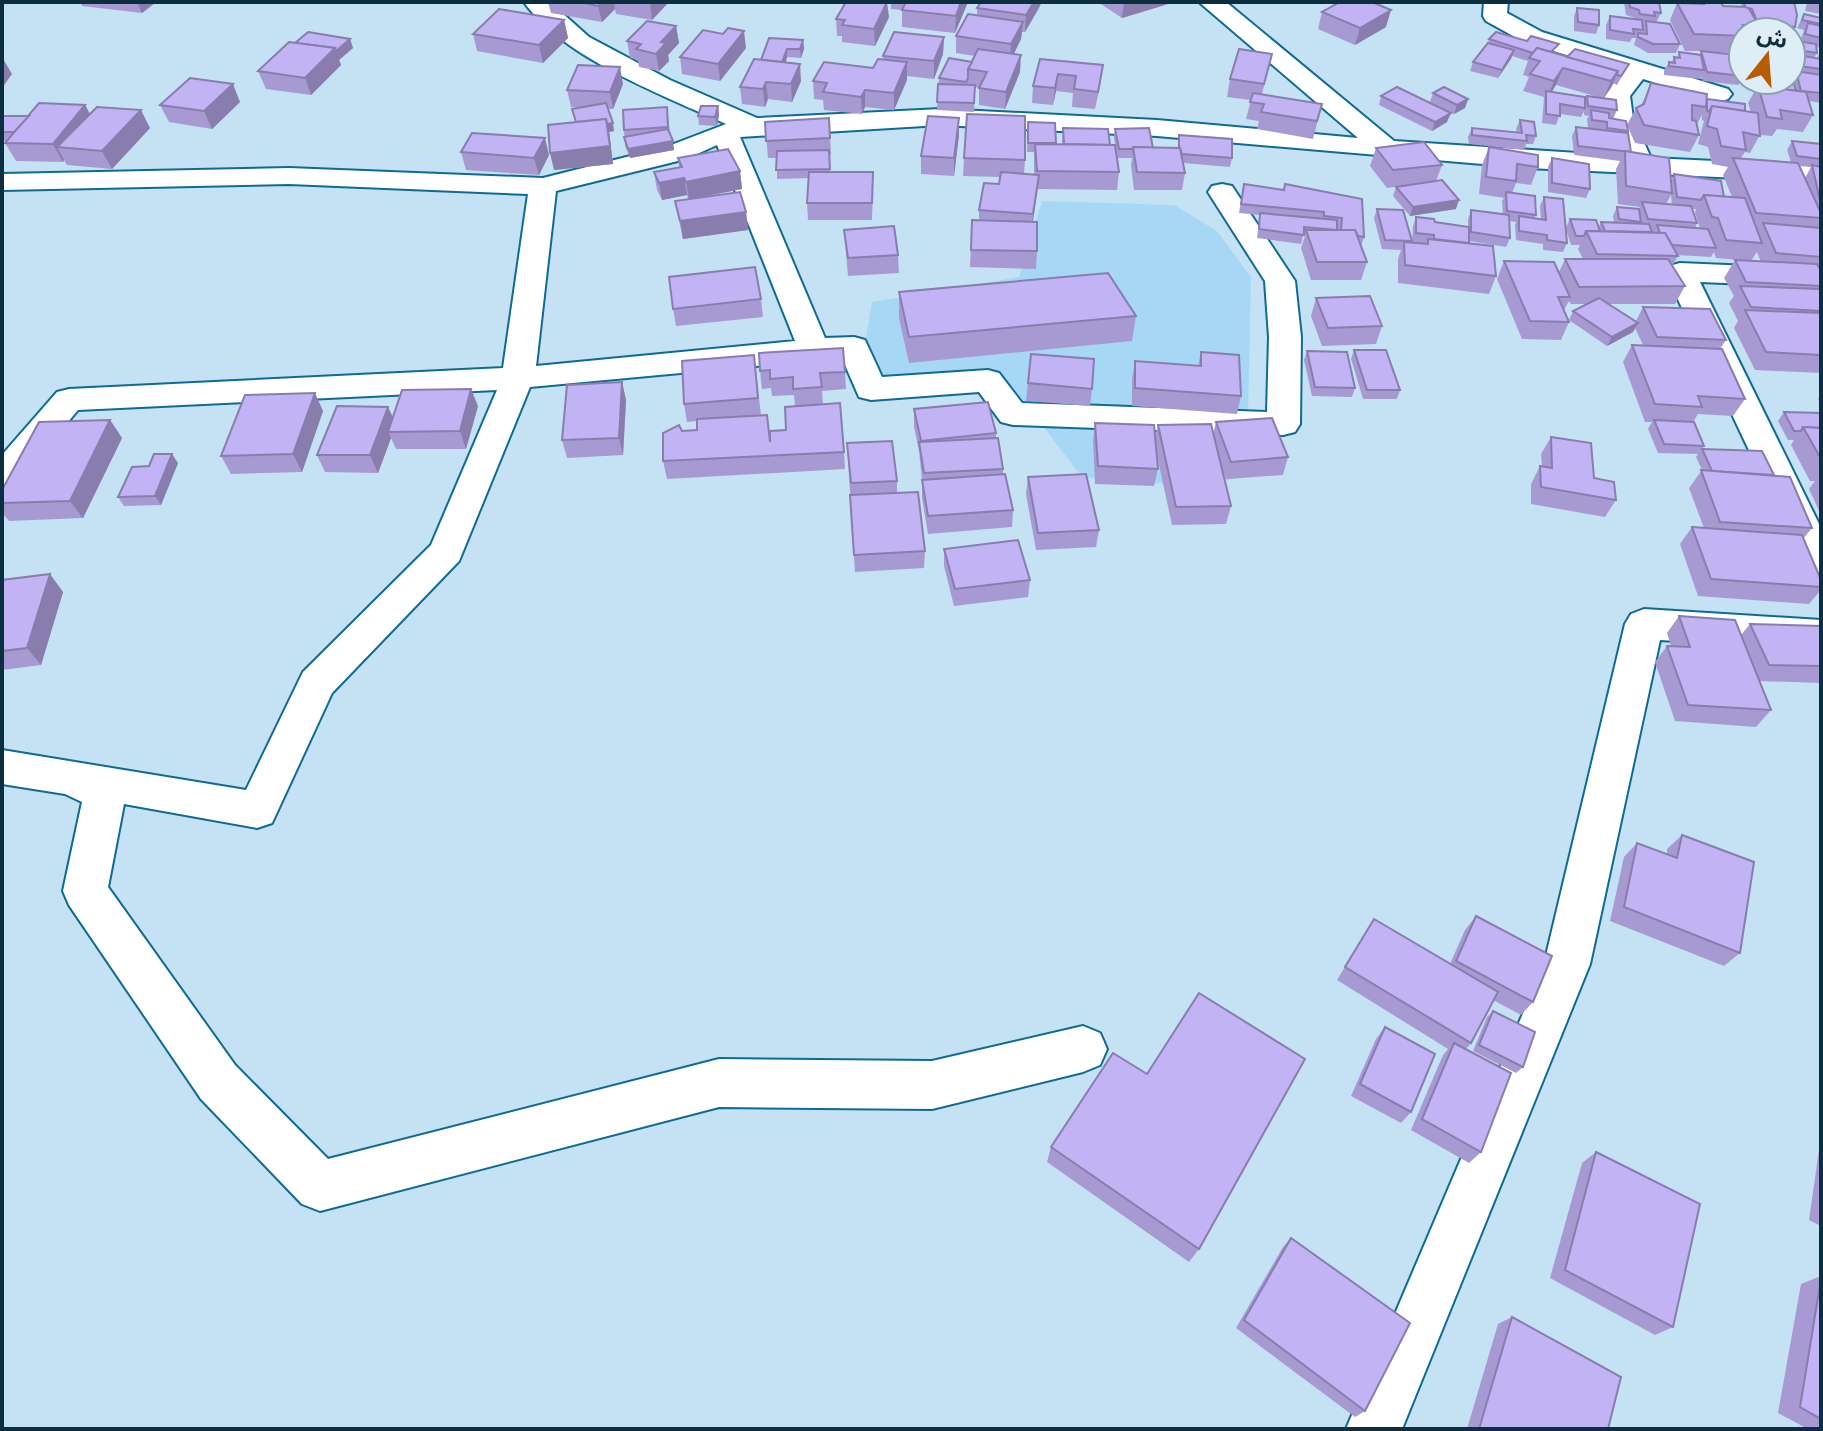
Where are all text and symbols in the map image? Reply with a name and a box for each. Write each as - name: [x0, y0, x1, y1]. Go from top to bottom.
- north arrow: [1727, 16, 1807, 96]
- text: ش: [1754, 19, 1791, 55]

